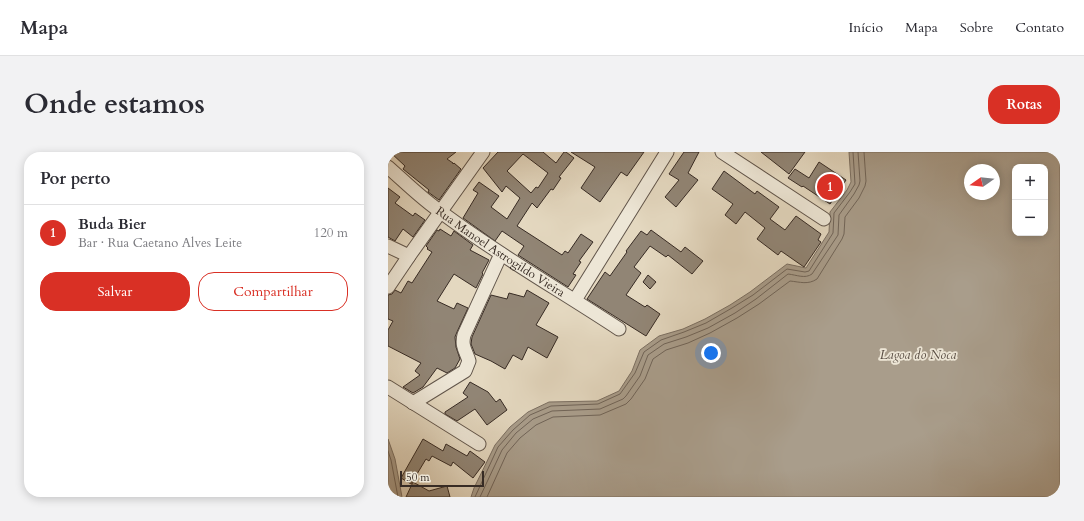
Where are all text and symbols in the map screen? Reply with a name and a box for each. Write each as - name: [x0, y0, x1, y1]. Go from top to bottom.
- text: Mapa: [20, 15, 68, 41]
- text: Início: [848, 18, 883, 37]
- text: Mapa: [905, 18, 938, 37]
- text: Sobre: [960, 18, 993, 37]
- text: Contato: [1015, 18, 1064, 37]
- text: Onde estamos: [24, 85, 205, 123]
- button: Rotas: [988, 85, 1060, 124]
- north arrow: [964, 164, 1000, 200]
- map controls: [1012, 164, 1048, 236]
- button: +: [1012, 164, 1048, 200]
- text: Por perto: [40, 167, 110, 190]
- pin: 1: [817, 172, 843, 202]
- button: −: [1012, 200, 1048, 236]
- street label: Rua Manoel Astrogildo Vieira: [433, 203, 569, 301]
- text: Buda Bier: [78, 214, 146, 234]
- text: 1: [50, 224, 56, 242]
- text: 120 m: [314, 224, 348, 242]
- text: Bar · Rua Caetano Alves Leite: [78, 234, 242, 252]
- button: Salvar: [40, 272, 190, 311]
- button: Compartilhar: [198, 272, 348, 311]
- your location: [701, 343, 721, 363]
- water label: Lagoa do Noca: [880, 346, 956, 364]
- scale bar: [400, 469, 484, 488]
- text: 50 m: [406, 470, 430, 485]

